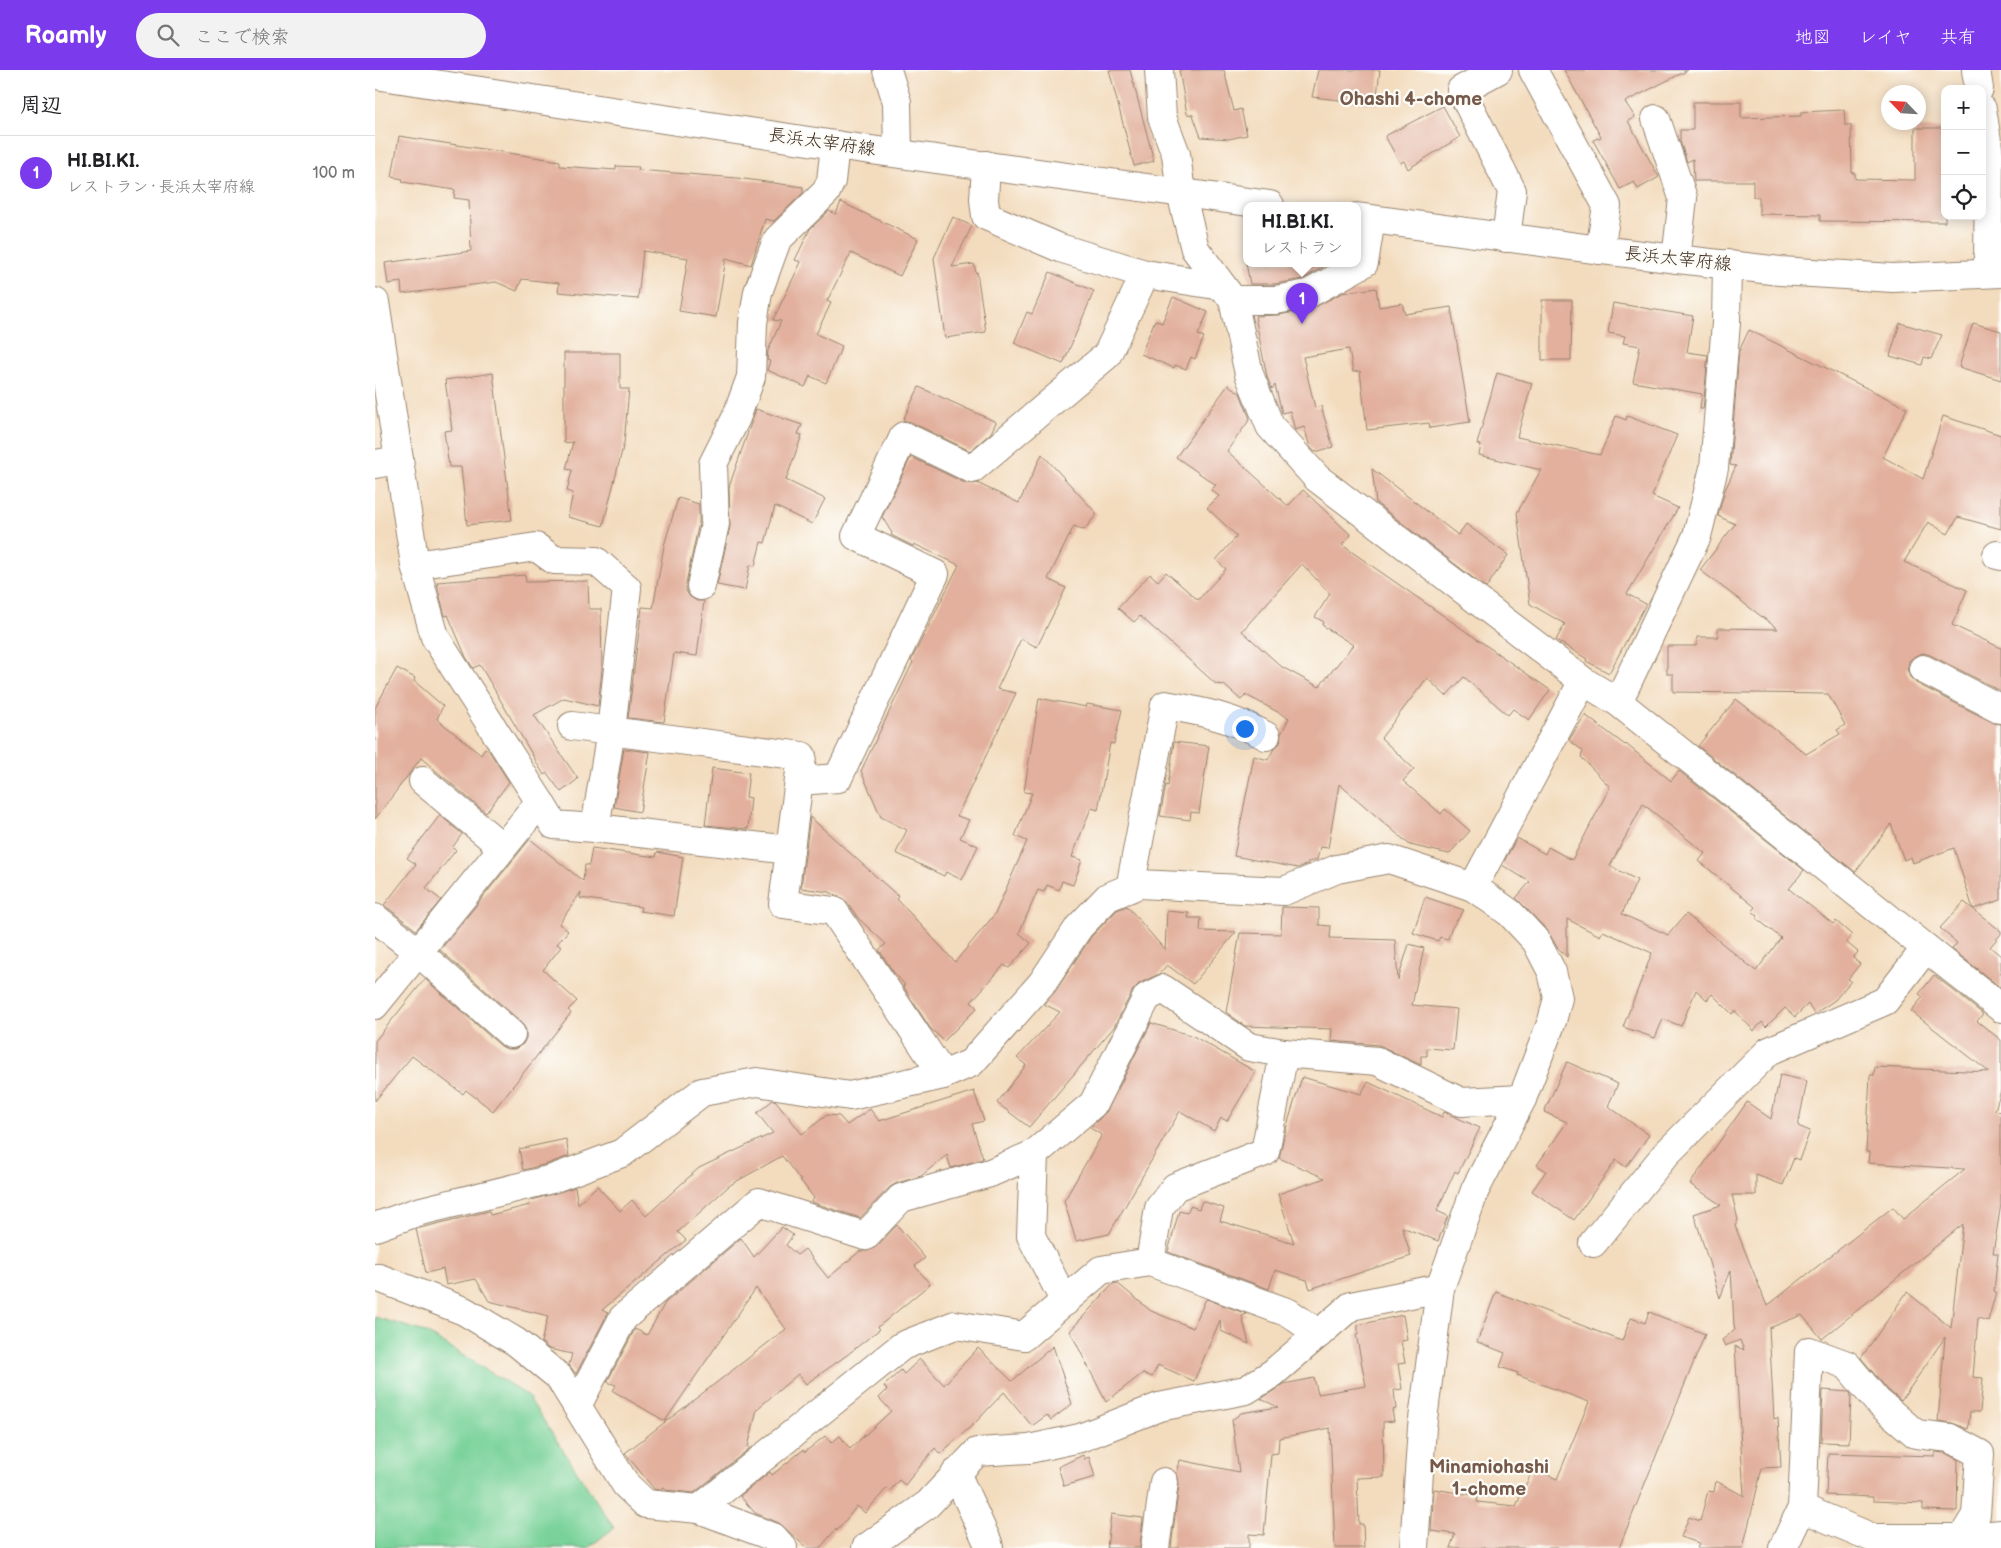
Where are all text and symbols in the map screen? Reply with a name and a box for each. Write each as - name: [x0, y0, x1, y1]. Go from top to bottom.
- search box: [136, 13, 486, 58]
- text: Roamly: [25, 21, 106, 50]
- icon: search: [154, 21, 182, 49]
- text: ここで検索: [194, 26, 289, 49]
- text: 地図: [1795, 27, 1831, 48]
- text: レイヤ: [1859, 27, 1912, 48]
- text: 共有: [1940, 27, 1976, 48]
- north arrow: [1881, 85, 1926, 130]
- map controls: [1941, 85, 1986, 220]
- button: +: [1941, 85, 1986, 130]
- district label: Ohashi 4-chome: [1340, 88, 1482, 111]
- text: 周辺: [20, 93, 62, 118]
- street label: 長浜太宰府線: [767, 124, 877, 160]
- button: −: [1941, 130, 1986, 175]
- text: HI.BI.KI.: [67, 150, 139, 173]
- text: 1: [33, 164, 39, 183]
- text: 100 m: [312, 164, 355, 183]
- button: locate: [1941, 175, 1986, 220]
- text: レストラン · 長浜太宰府線: [67, 178, 255, 197]
- popup: [1243, 202, 1361, 267]
- text: HI.BI.KI.: [1261, 211, 1334, 234]
- text: レストラン: [1261, 239, 1343, 258]
- street label: 長浜太宰府線: [1623, 243, 1733, 275]
- pin: 1: [1286, 283, 1318, 324]
- your location: [1232, 716, 1258, 742]
- district label: Minamiohashi 1-chome: [1429, 1456, 1549, 1501]

